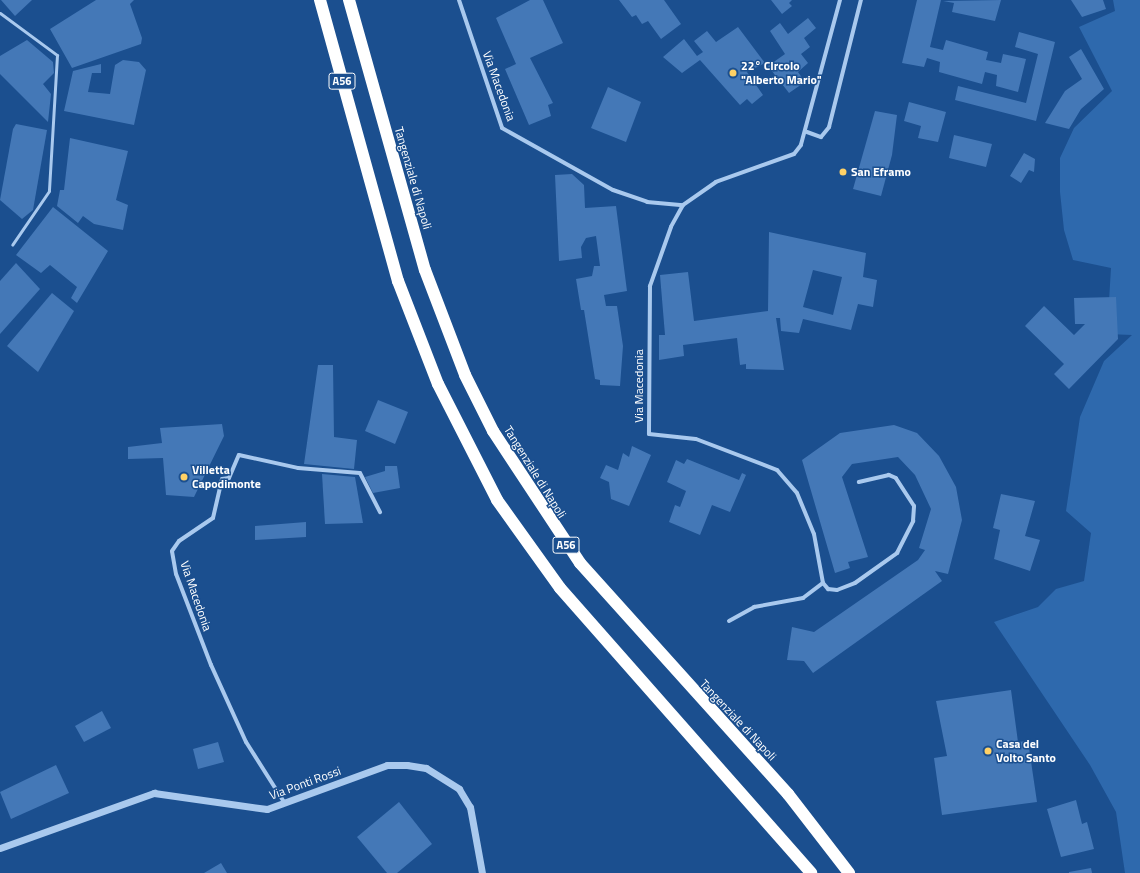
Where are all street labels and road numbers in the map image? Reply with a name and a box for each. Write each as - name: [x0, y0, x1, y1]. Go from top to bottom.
- street label: Via Macedonia: [480, 49, 518, 123]
- road number: A56: [328, 72, 356, 90]
- street label: Tangenziale di Napoli: [392, 125, 434, 231]
- street label: Via Macedonia: [632, 349, 646, 423]
- street label: Tangenziale di Napoli: [501, 423, 569, 521]
- road number: A56: [552, 536, 580, 554]
- street label: Via Macedonia: [177, 559, 215, 633]
- street label: Tangenziale di Napoli: [697, 676, 779, 764]
- street label: Via Ponti Rossi: [267, 763, 343, 803]

